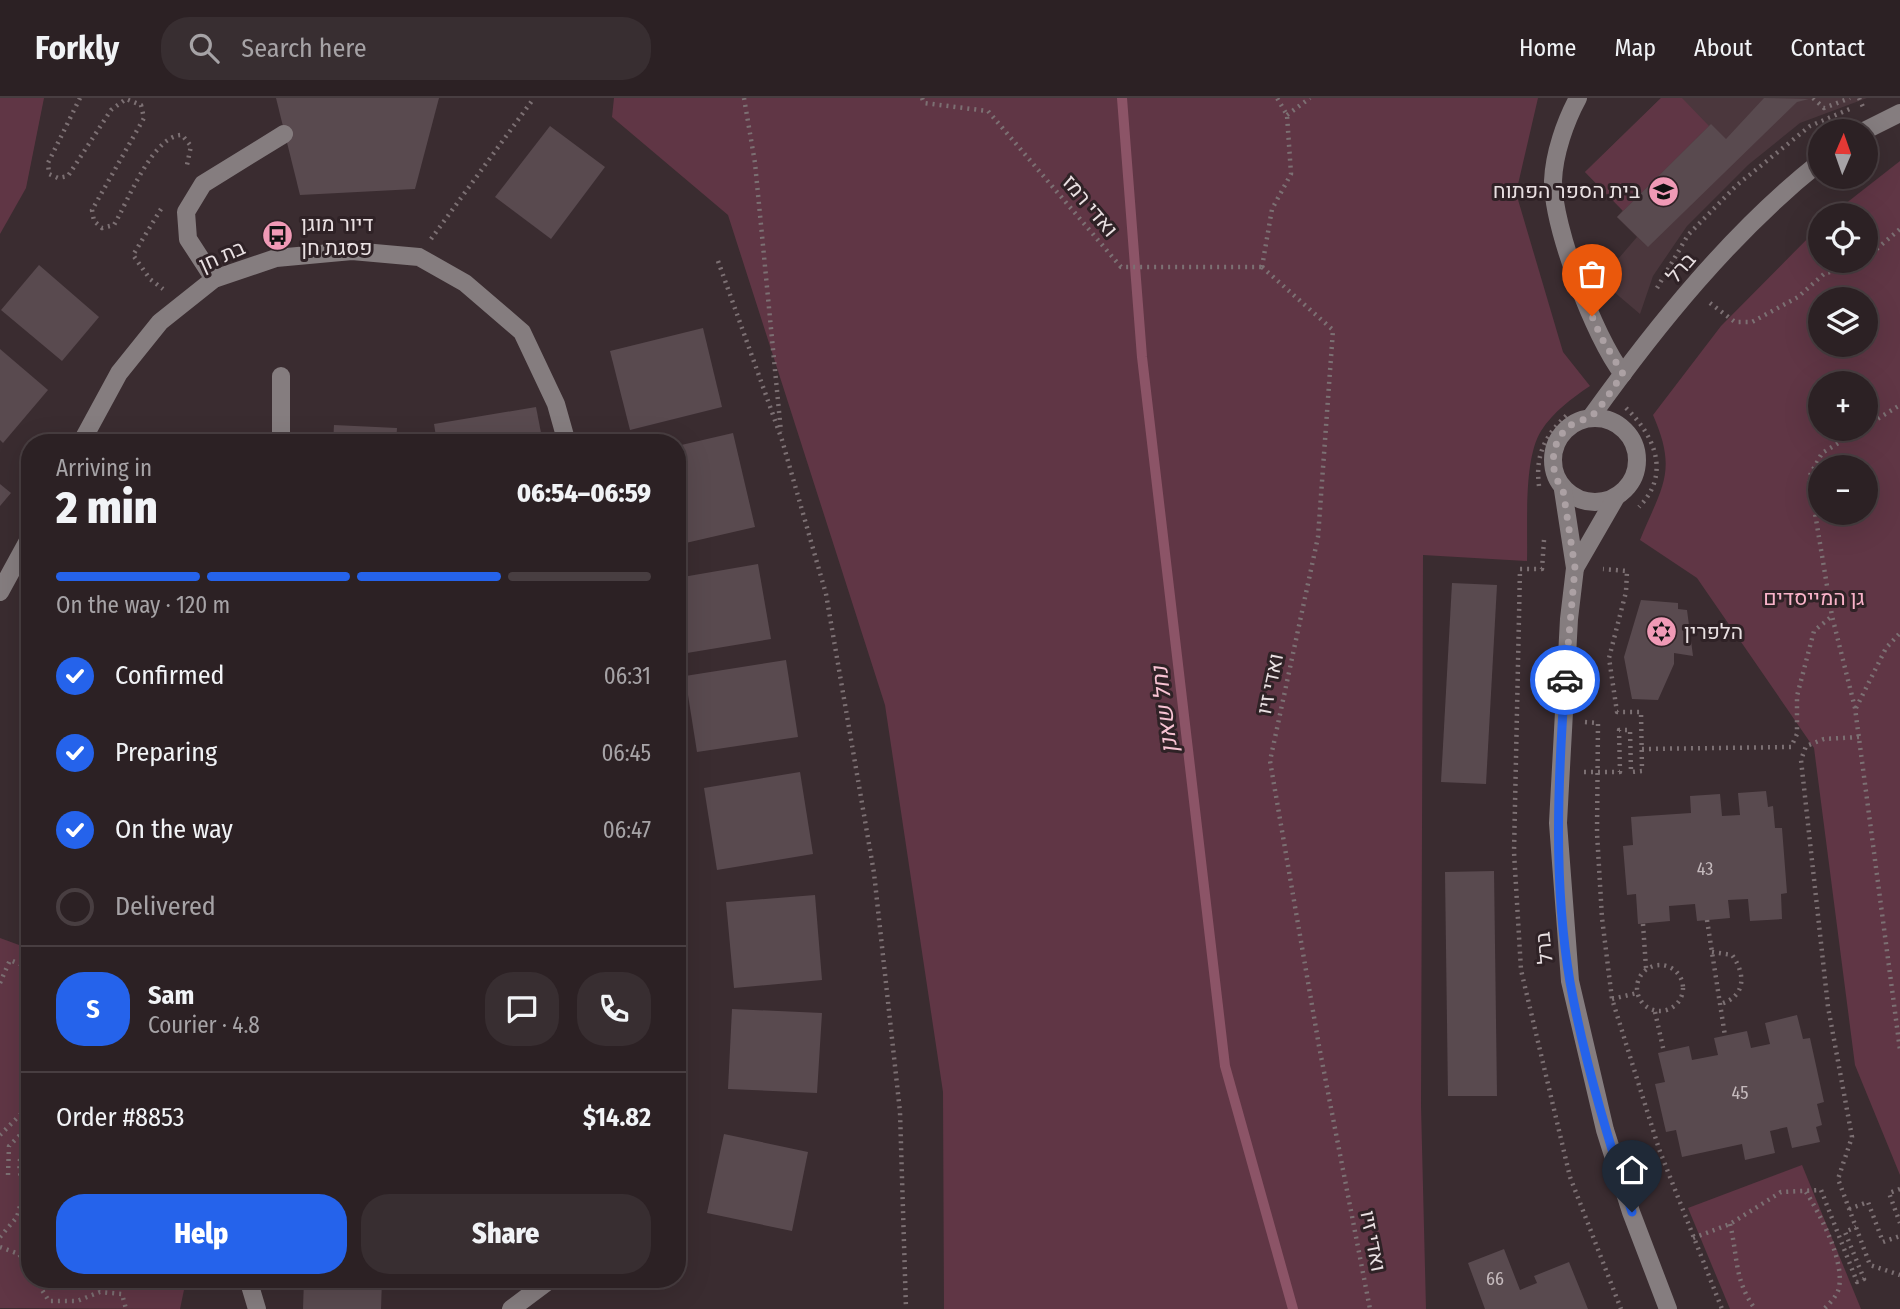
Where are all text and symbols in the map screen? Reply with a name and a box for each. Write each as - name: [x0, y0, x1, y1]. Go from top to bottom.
- search box: [161, 17, 651, 80]
- text: Forkly: [35, 28, 119, 68]
- icon: search: [185, 29, 223, 67]
- text: Search here: [241, 33, 367, 64]
- text: Home: [1519, 34, 1576, 62]
- text: Map: [1614, 34, 1656, 62]
- text: About: [1694, 34, 1752, 62]
- text: Contact: [1790, 34, 1865, 62]
- north arrow: [1808, 119, 1878, 189]
- map controls: [1808, 119, 1878, 525]
- street label: ואדי רמז: [1057, 170, 1123, 242]
- school or university icon: בית הספר הפתוח: [1646, 174, 1680, 208]
- place label: בית הספר הפתוח: [1493, 178, 1640, 204]
- button: locate: [1808, 203, 1878, 273]
- place label: דיור מוגן פסגת חן: [301, 211, 373, 261]
- bus stop icon: דיור מוגן פסגת חן: [261, 219, 295, 253]
- street label: בת חן: [195, 234, 249, 278]
- pin: [1562, 244, 1622, 316]
- street label: ברל: [1661, 247, 1701, 289]
- icon: bag: [1573, 255, 1611, 293]
- button: layers: [1808, 287, 1878, 357]
- button: +: [1808, 371, 1878, 441]
- text: Arriving in: [56, 454, 152, 482]
- button: −: [1808, 455, 1878, 525]
- text: 06:54–06:59: [517, 478, 651, 509]
- text: 2 min: [56, 480, 158, 535]
- park label: גן המייסדים: [1763, 585, 1865, 611]
- text: On the way · 120 m: [56, 591, 230, 619]
- synagogue icon: הלפרין: [1644, 615, 1678, 649]
- place label: הלפרין: [1684, 619, 1743, 645]
- courier: [1530, 645, 1600, 715]
- street label: ואדי זיו: [1251, 651, 1289, 717]
- icon: check: [56, 657, 94, 695]
- text: Confirmed: [115, 660, 225, 691]
- icon: car: [1546, 661, 1584, 699]
- text: 06:31: [604, 662, 651, 690]
- water label: נחל שאנן: [1145, 663, 1183, 755]
- icon: check: [56, 734, 94, 772]
- text: Preparing: [115, 737, 217, 768]
- text: 06:45: [601, 739, 651, 767]
- icon: check: [56, 811, 94, 849]
- text: On the way: [115, 814, 233, 845]
- text: 06:47: [603, 816, 651, 844]
- house number: 43: [1697, 858, 1713, 880]
- text: Delivered: [115, 891, 216, 922]
- street label: ברל: [1529, 931, 1559, 965]
- button: chat: [485, 972, 559, 1046]
- button: phone: [577, 972, 651, 1046]
- text: Sam: [148, 980, 194, 1011]
- text: S: [86, 994, 100, 1025]
- text: Courier · 4.8: [148, 1011, 260, 1039]
- house number: 45: [1732, 1082, 1748, 1104]
- text: Order #8853: [56, 1102, 184, 1133]
- text: $14.82: [583, 1102, 651, 1133]
- pin: [1602, 1140, 1662, 1212]
- icon: home: [1613, 1151, 1651, 1189]
- button: Help: [56, 1194, 347, 1274]
- button: Share: [361, 1194, 651, 1274]
- street label: ואדי זיו: [1354, 1208, 1392, 1274]
- house number: 66: [1486, 1268, 1504, 1290]

